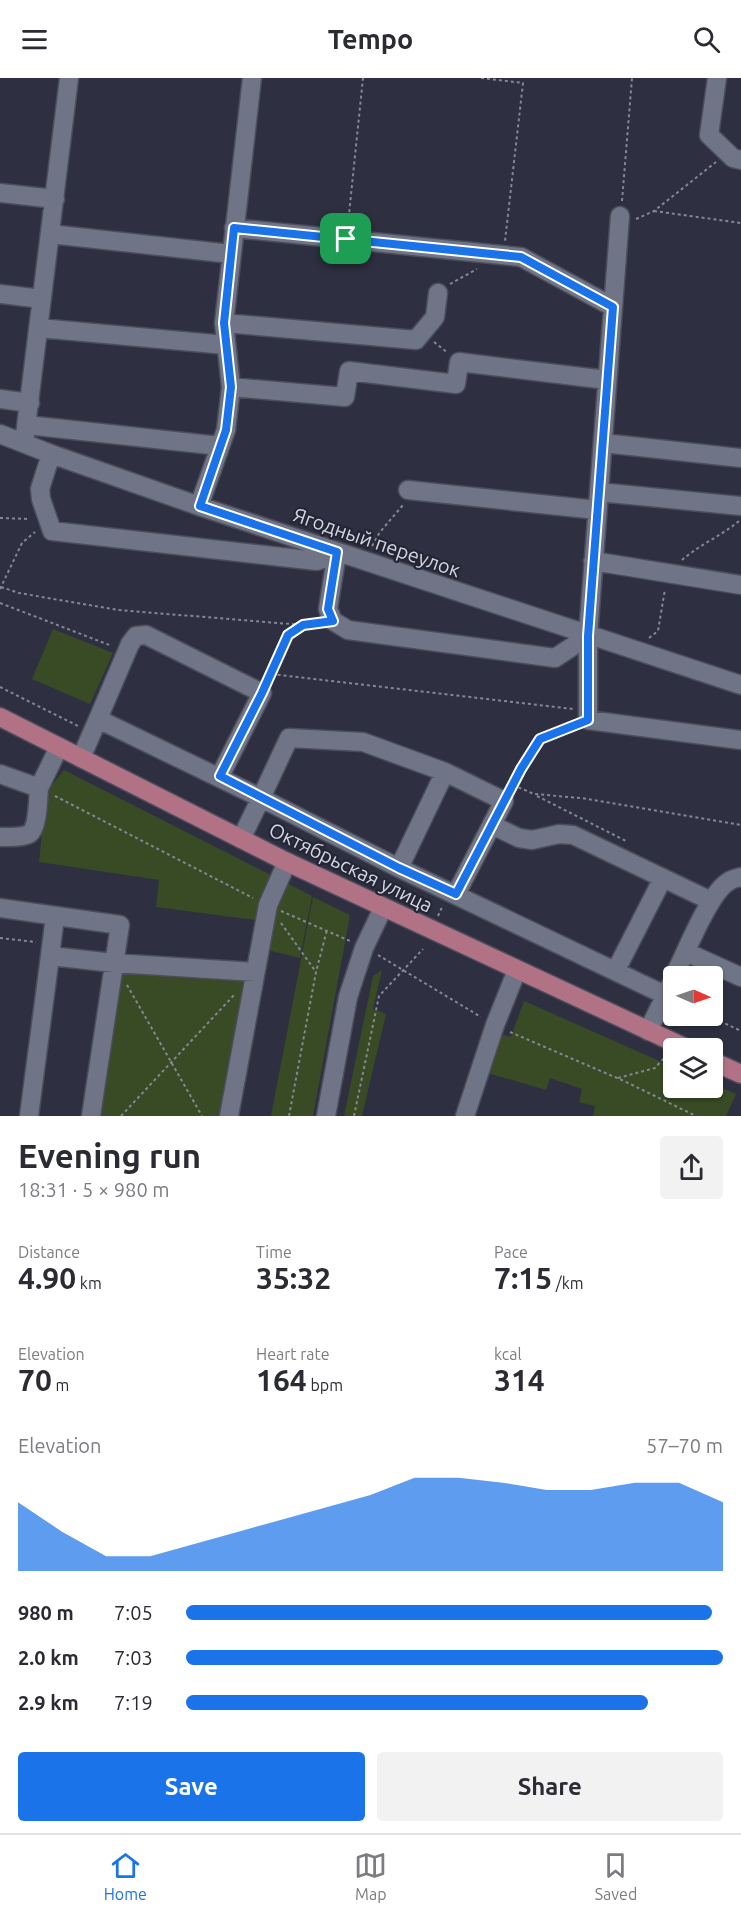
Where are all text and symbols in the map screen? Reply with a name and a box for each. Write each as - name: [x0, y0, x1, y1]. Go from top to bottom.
- icon: menu: [18, 23, 51, 56]
- icon: search: [690, 23, 723, 56]
- text: Tempo: [328, 24, 413, 54]
- pin: [320, 213, 371, 264]
- icon: arrive: [329, 222, 362, 255]
- street label: Ягодный переулок: [290, 503, 464, 581]
- street label: Октябрьская улица: [265, 817, 437, 917]
- north arrow: [663, 966, 723, 1026]
- map controls: [663, 966, 723, 1098]
- button: layers: [663, 1038, 723, 1098]
- button: share: [660, 1136, 723, 1199]
- text: Evening run: [18, 1137, 201, 1174]
- text: 18:31 · 5 × 980 m: [18, 1178, 170, 1201]
- text: Distance: [18, 1243, 80, 1261]
- text: Time: [256, 1243, 292, 1261]
- text: Pace: [494, 1243, 528, 1261]
- text: 4.90: [18, 1261, 76, 1295]
- text: 35:32: [256, 1261, 331, 1295]
- text: 7:15: [494, 1261, 552, 1295]
- text: km: [76, 1274, 102, 1292]
- text: /km: [552, 1274, 584, 1292]
- text: Elevation: [18, 1345, 85, 1363]
- text: Heart rate: [256, 1345, 330, 1363]
- text: kcal: [494, 1345, 522, 1363]
- text: 70: [18, 1363, 52, 1397]
- text: 164: [256, 1363, 307, 1397]
- text: 314: [494, 1363, 545, 1397]
- text: m: [52, 1376, 69, 1394]
- text: bpm: [307, 1376, 343, 1394]
- text: Elevation: [18, 1434, 101, 1457]
- text: 57–70 m: [646, 1434, 723, 1457]
- text: 980 m: [18, 1601, 74, 1624]
- text: 7:05: [114, 1601, 153, 1624]
- text: 2.0 km: [18, 1646, 79, 1669]
- text: 7:03: [114, 1646, 153, 1669]
- text: 2.9 km: [18, 1691, 79, 1714]
- text: 7:19: [114, 1691, 153, 1714]
- button: Save: [18, 1752, 365, 1821]
- button: Share: [377, 1752, 723, 1821]
- tab: Home: [104, 1849, 147, 1903]
- tab: Map: [354, 1849, 387, 1903]
- tab: Saved: [595, 1849, 637, 1903]

